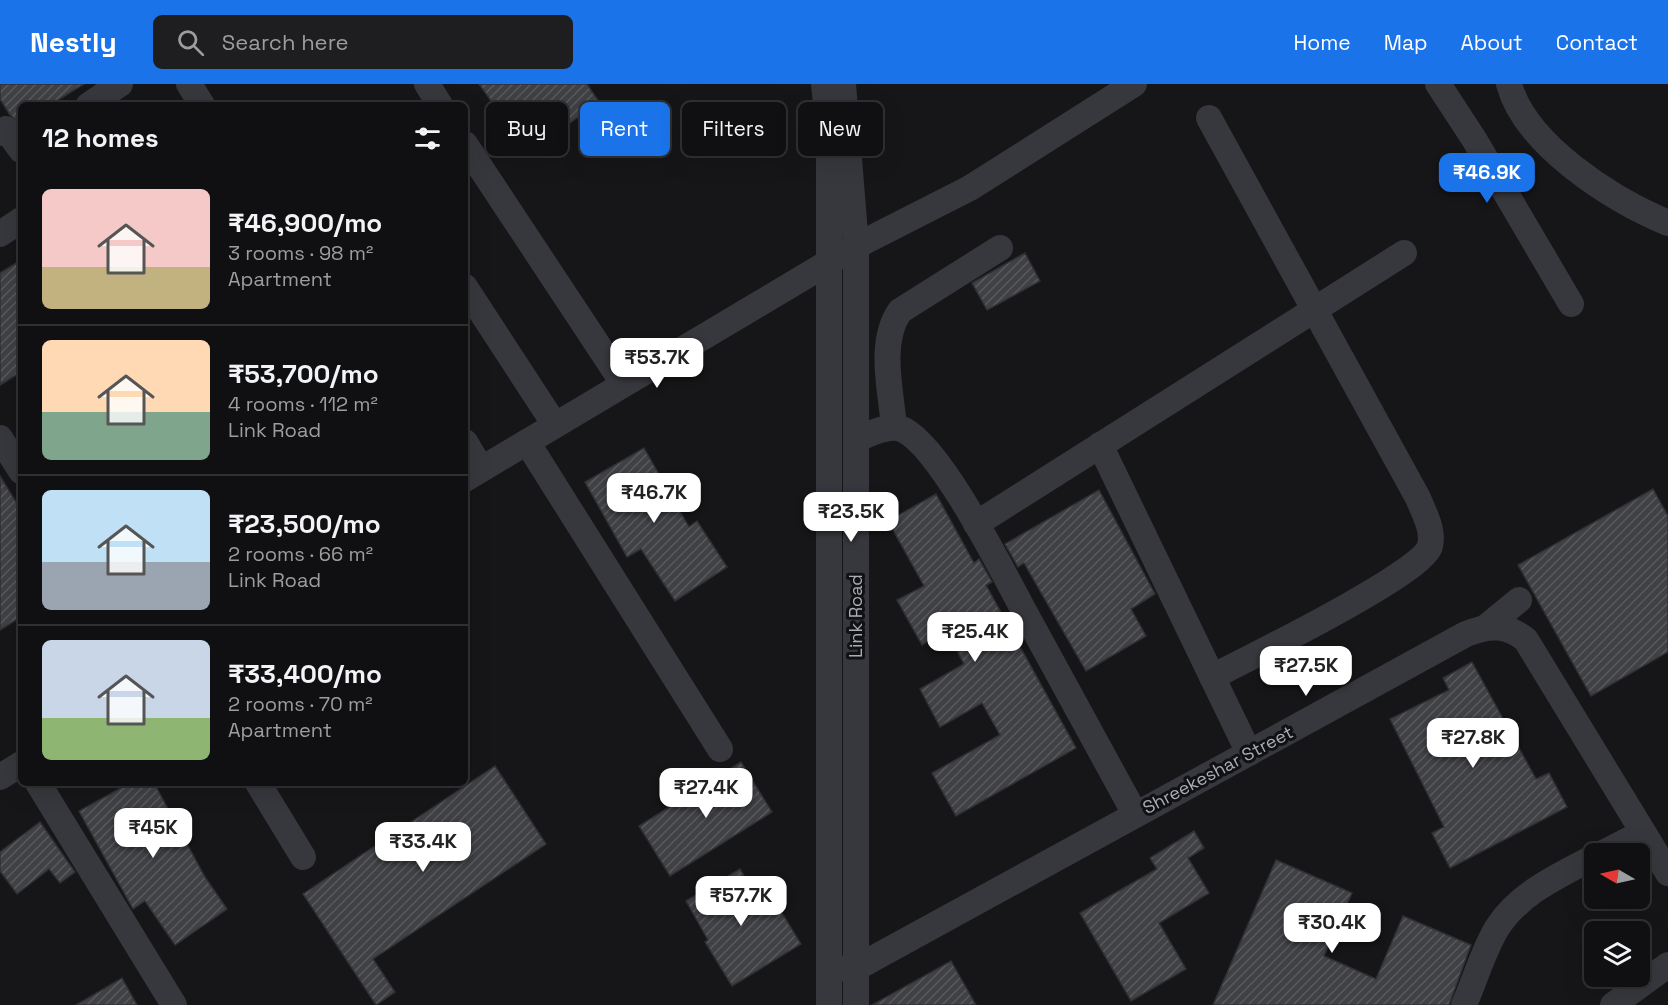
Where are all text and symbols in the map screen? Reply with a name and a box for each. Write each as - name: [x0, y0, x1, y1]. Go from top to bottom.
- search box: [153, 15, 573, 69]
- text: Nestly: [30, 24, 117, 60]
- icon: search: [174, 26, 207, 59]
- text: Search here: [222, 28, 349, 56]
- text: Home: [1293, 29, 1351, 56]
- text: Map: [1384, 29, 1428, 56]
- text: About: [1461, 29, 1523, 56]
- text: Contact: [1556, 29, 1638, 56]
- chip: Buy: [486, 102, 568, 156]
- chip: Rent: [580, 102, 670, 156]
- chip: Filters: [682, 102, 786, 156]
- chip: New: [798, 102, 883, 156]
- text: 12 homes: [42, 121, 159, 155]
- icon: filters: [411, 122, 444, 155]
- pin: ₹46.9K: [1438, 153, 1536, 204]
- text: ₹46.9K: [1453, 159, 1521, 185]
- text: ₹46,900/mo: [228, 206, 382, 240]
- icon: home: [90, 213, 162, 285]
- text: 3 rooms · 98 m²: [228, 240, 373, 266]
- text: Apartment: [228, 266, 332, 292]
- pin: ₹53.7K: [608, 338, 706, 389]
- text: ₹53.7K: [624, 344, 690, 370]
- text: ₹53,700/mo: [228, 357, 379, 391]
- icon: home: [90, 364, 162, 436]
- text: 4 rooms · 112 m²: [228, 391, 378, 417]
- text: Link Road: [228, 417, 321, 443]
- pin: ₹46.7K: [605, 473, 703, 524]
- text: ₹46.7K: [621, 479, 687, 505]
- pin: ₹23.5K: [802, 492, 900, 543]
- text: ₹23.5K: [818, 498, 884, 524]
- text: ₹23,500/mo: [228, 507, 381, 541]
- icon: home: [90, 514, 162, 586]
- text: 2 rooms · 66 m²: [228, 541, 373, 567]
- text: Link Road: [228, 567, 321, 593]
- street label: Link Road: [844, 574, 867, 658]
- pin: ₹25.4K: [926, 612, 1024, 663]
- text: ₹25.4K: [941, 618, 1009, 644]
- pin: ₹27.5K: [1257, 646, 1355, 697]
- text: ₹27.5K: [1274, 652, 1338, 678]
- text: ₹33,400/mo: [228, 657, 382, 691]
- icon: home: [90, 664, 162, 736]
- text: 2 rooms · 70 m²: [228, 691, 372, 717]
- text: Apartment: [228, 717, 332, 743]
- pin: ₹27.8K: [1424, 718, 1522, 769]
- street label: Shreekeshar Street: [1139, 720, 1297, 819]
- text: ₹27.8K: [1441, 724, 1505, 750]
- pin: ₹27.4K: [657, 768, 755, 819]
- text: ₹27.4K: [673, 774, 739, 800]
- pin: ₹45K: [117, 808, 189, 859]
- text: ₹45K: [128, 814, 178, 840]
- pin: ₹33.4K: [374, 822, 472, 873]
- text: ₹33.4K: [389, 828, 457, 854]
- north arrow: [1584, 843, 1650, 909]
- map controls: [1584, 843, 1650, 987]
- pin: ₹57.7K: [692, 876, 790, 927]
- text: ₹57.7K: [710, 882, 772, 908]
- pin: ₹30.4K: [1283, 903, 1381, 954]
- text: ₹30.4K: [1298, 909, 1366, 935]
- button: layers: [1584, 921, 1650, 987]

